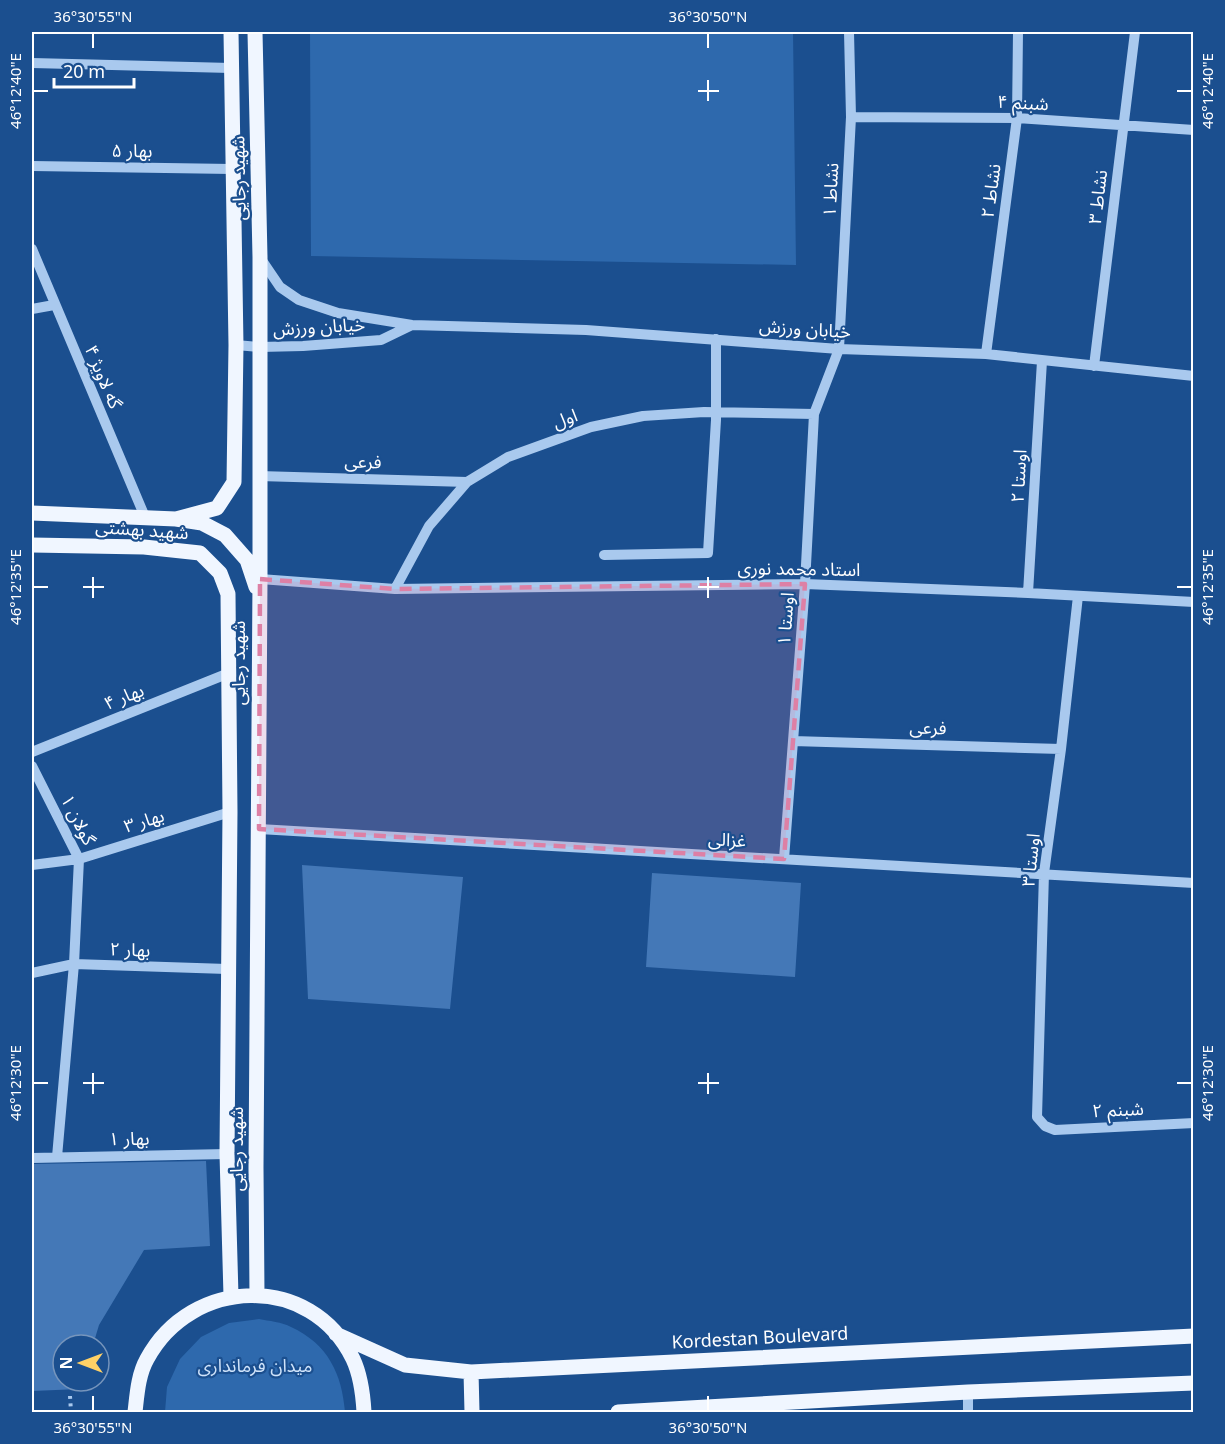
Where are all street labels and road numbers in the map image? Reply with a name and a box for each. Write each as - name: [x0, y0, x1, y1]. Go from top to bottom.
- street label: شبنم ۴: [997, 89, 1049, 117]
- street label: شهید رجایی: [225, 136, 251, 221]
- street label: بهار ۵: [111, 138, 153, 162]
- street label: نشاط ۱: [817, 162, 843, 218]
- street label: نشاط ۲: [974, 162, 1006, 220]
- street label: نشاط ۳: [1082, 168, 1112, 225]
- street label: خیابان ورزش: [272, 312, 366, 340]
- street label: خیابان ورزش: [758, 313, 852, 343]
- street label: گه لاویژ ۴: [80, 341, 128, 413]
- street label: اول: [549, 403, 580, 434]
- street label: فرعی: [344, 448, 382, 474]
- street label: اوستا ۲: [1005, 449, 1031, 503]
- street label: شهید بهشتی: [95, 514, 190, 544]
- street label: استاد محمد نوری: [737, 555, 861, 581]
- street label: اوستا ۱: [771, 591, 799, 646]
- street label: شهید رجایی: [226, 621, 250, 705]
- street label: بهار ۴: [100, 677, 147, 715]
- street label: فرعی: [909, 714, 947, 740]
- street label: گولان ۱: [56, 790, 102, 849]
- street label: بهار ۳: [121, 803, 167, 837]
- street label: غزالی: [707, 826, 747, 852]
- street label: اوستا ۳: [1015, 832, 1045, 888]
- street label: بهار ۲: [109, 936, 151, 962]
- street label: شبنم ۲: [1092, 1096, 1144, 1124]
- street label: شهید رجایی: [224, 1107, 248, 1191]
- street label: بهار ۱: [108, 1126, 150, 1150]
- street label: Kordestan Boulevard: [671, 1320, 849, 1354]

